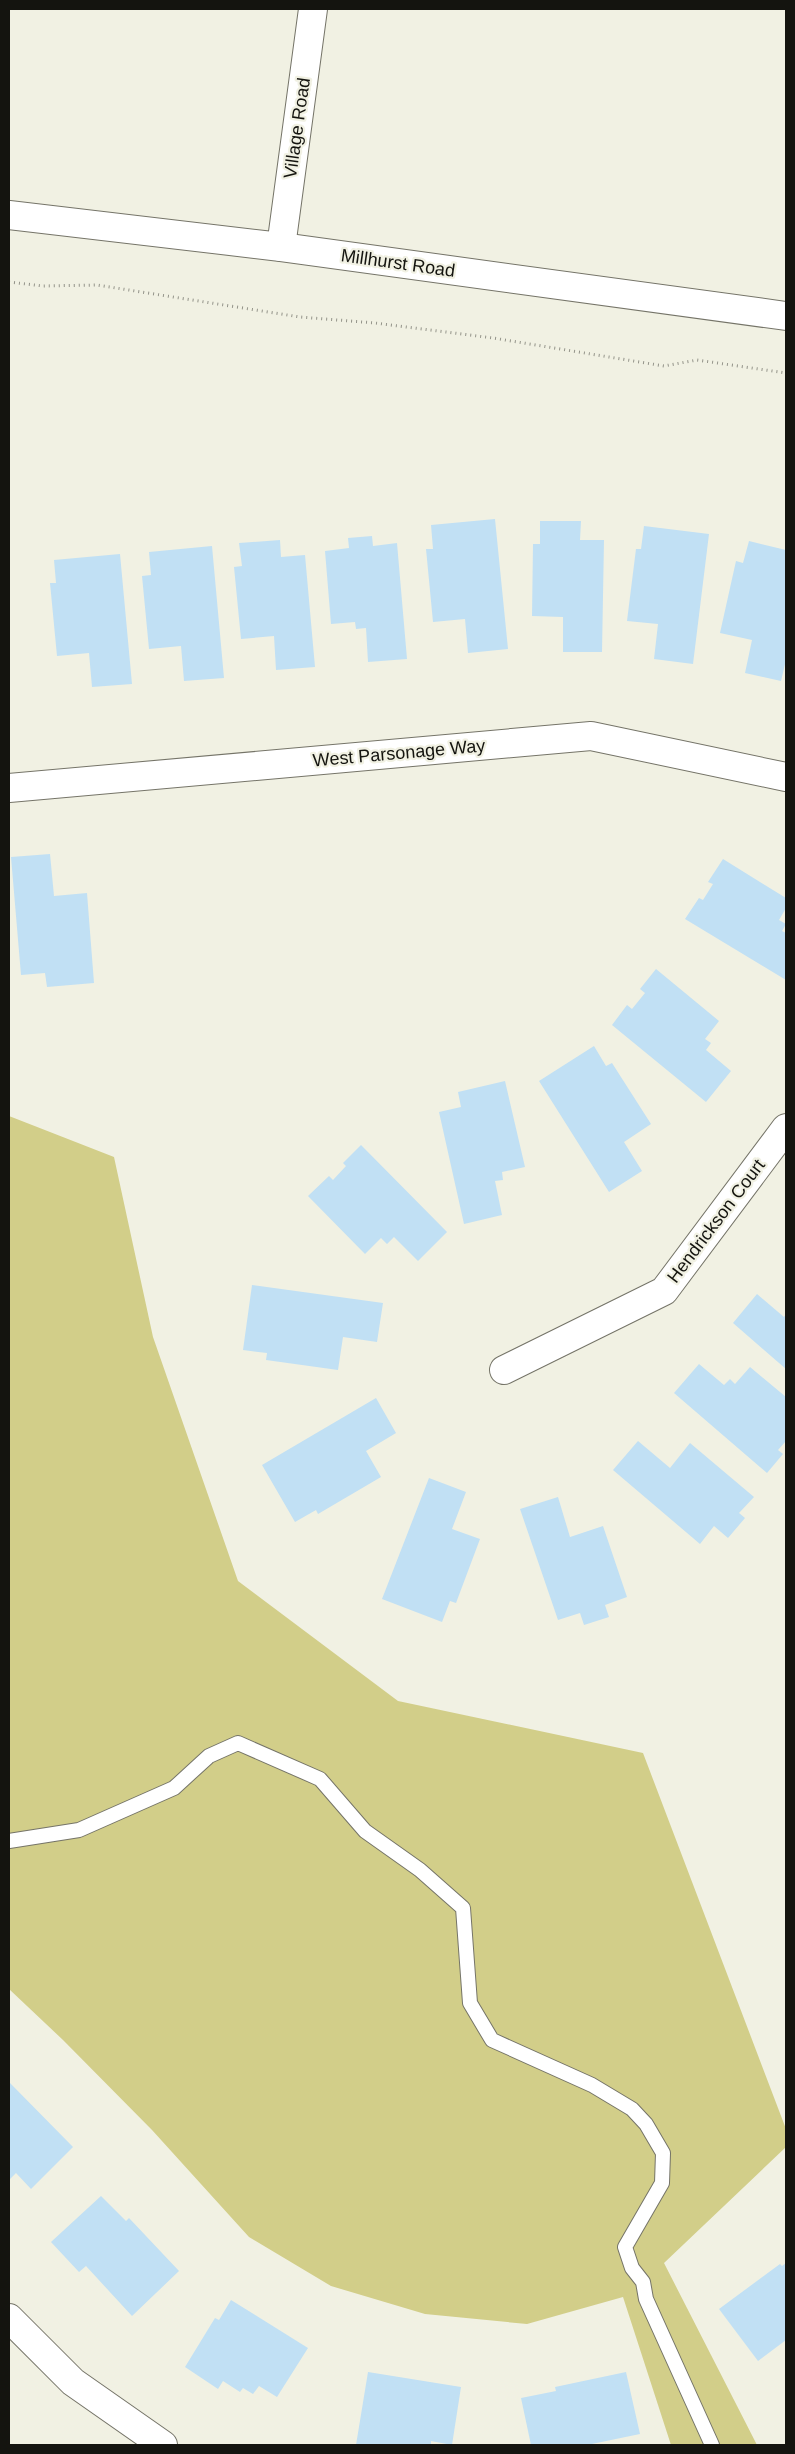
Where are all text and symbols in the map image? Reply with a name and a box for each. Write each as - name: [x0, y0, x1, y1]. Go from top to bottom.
- street label: Village Road: [280, 76, 314, 180]
- street label: Millhurst Road: [340, 245, 456, 281]
- street label: West Parsonage Way: [312, 735, 486, 771]
- street label: Hendrickson Court: [663, 1155, 769, 1287]

